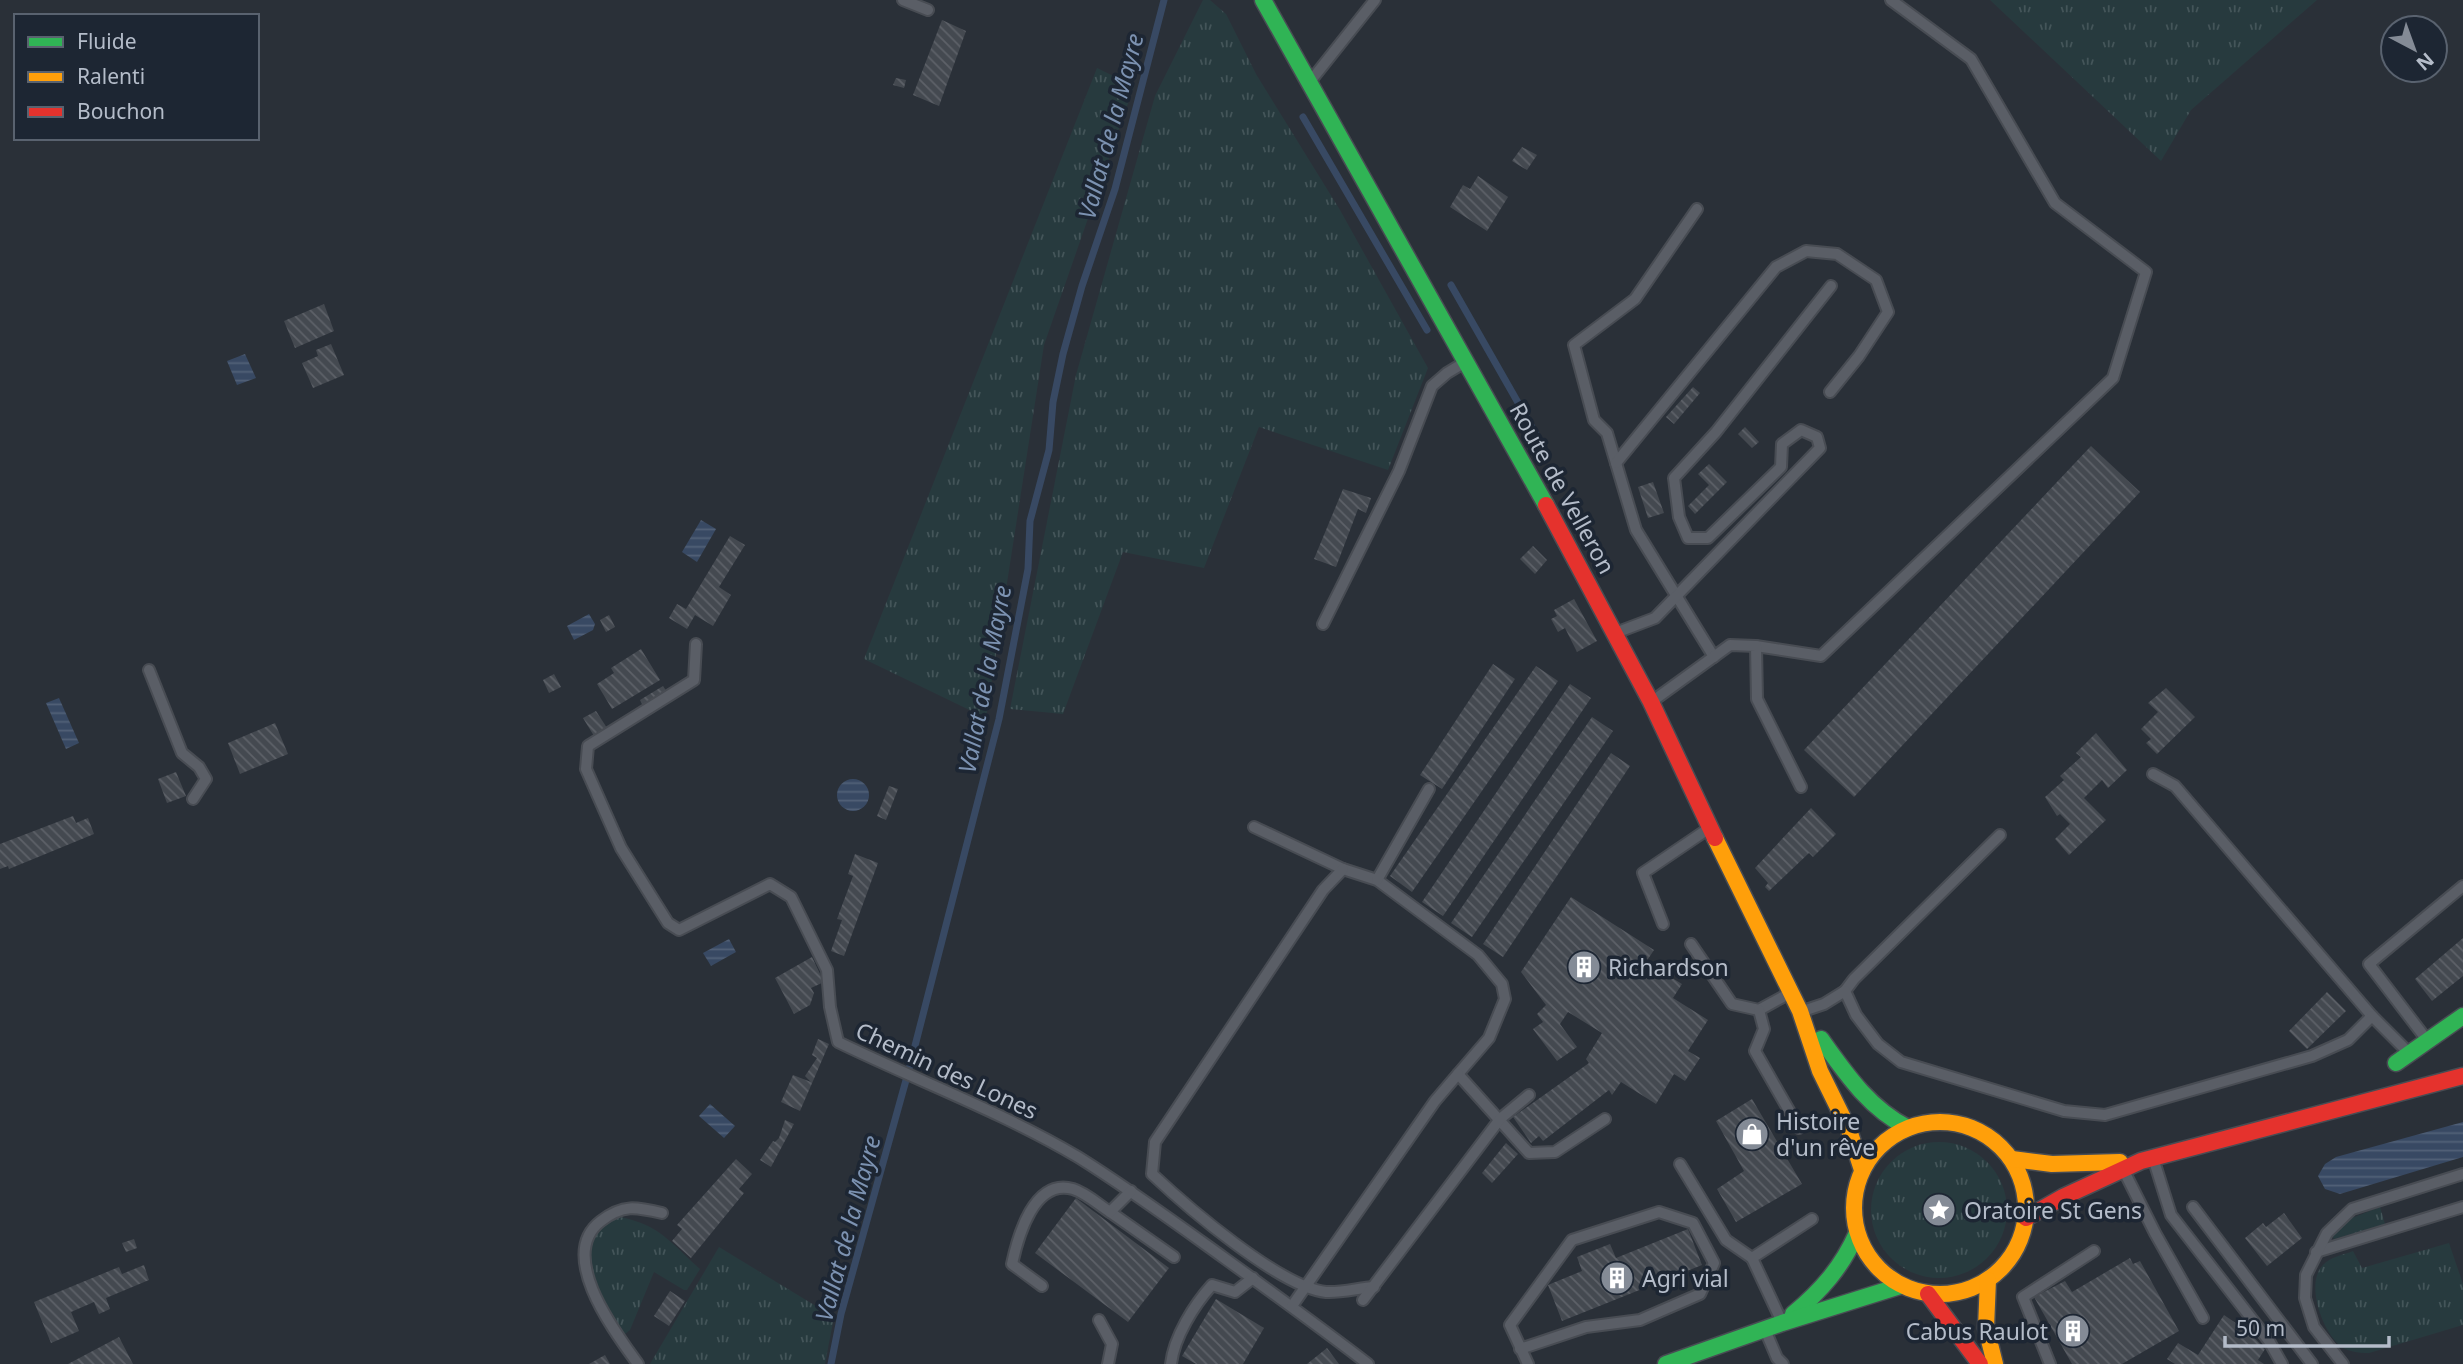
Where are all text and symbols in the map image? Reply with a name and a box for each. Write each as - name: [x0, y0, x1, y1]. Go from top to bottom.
- legend: [14, 14, 259, 140]
- north arrow: [2379, 14, 2449, 84]
- text: Fluide: [77, 27, 136, 55]
- water label: Vallat de la Mayre: [1069, 30, 1151, 222]
- text: N: [2411, 47, 2440, 77]
- text: Ralenti: [77, 62, 145, 90]
- text: Bouchon: [77, 97, 165, 125]
- street label: Route de Velleron: [1503, 397, 1623, 579]
- water label: Vallat de la Mayre: [950, 582, 1018, 776]
- building icon: Richardson: [1565, 948, 1603, 986]
- place label: Richardson: [1608, 951, 1729, 983]
- street label: Chemin des Lones: [851, 1014, 1043, 1126]
- place label: Histoire d'un rêve: [1776, 1105, 1875, 1163]
- shop icon: Histoire d'un rêve: [1733, 1115, 1771, 1153]
- water label: Vallat de la Mayre: [806, 1132, 888, 1324]
- place icon: Oratoire St Gens: [1920, 1191, 1958, 1229]
- place label: Oratoire St Gens: [1964, 1194, 2142, 1226]
- building icon: Agri vial: [1598, 1259, 1636, 1297]
- place label: Agri vial: [1642, 1262, 1729, 1294]
- scale bar: [2225, 1304, 2390, 1348]
- building icon: Cabus Raulot: [2054, 1312, 2092, 1350]
- text: 50 m: [2236, 1314, 2285, 1342]
- place label: Cabus Raulot: [1906, 1315, 2048, 1347]

